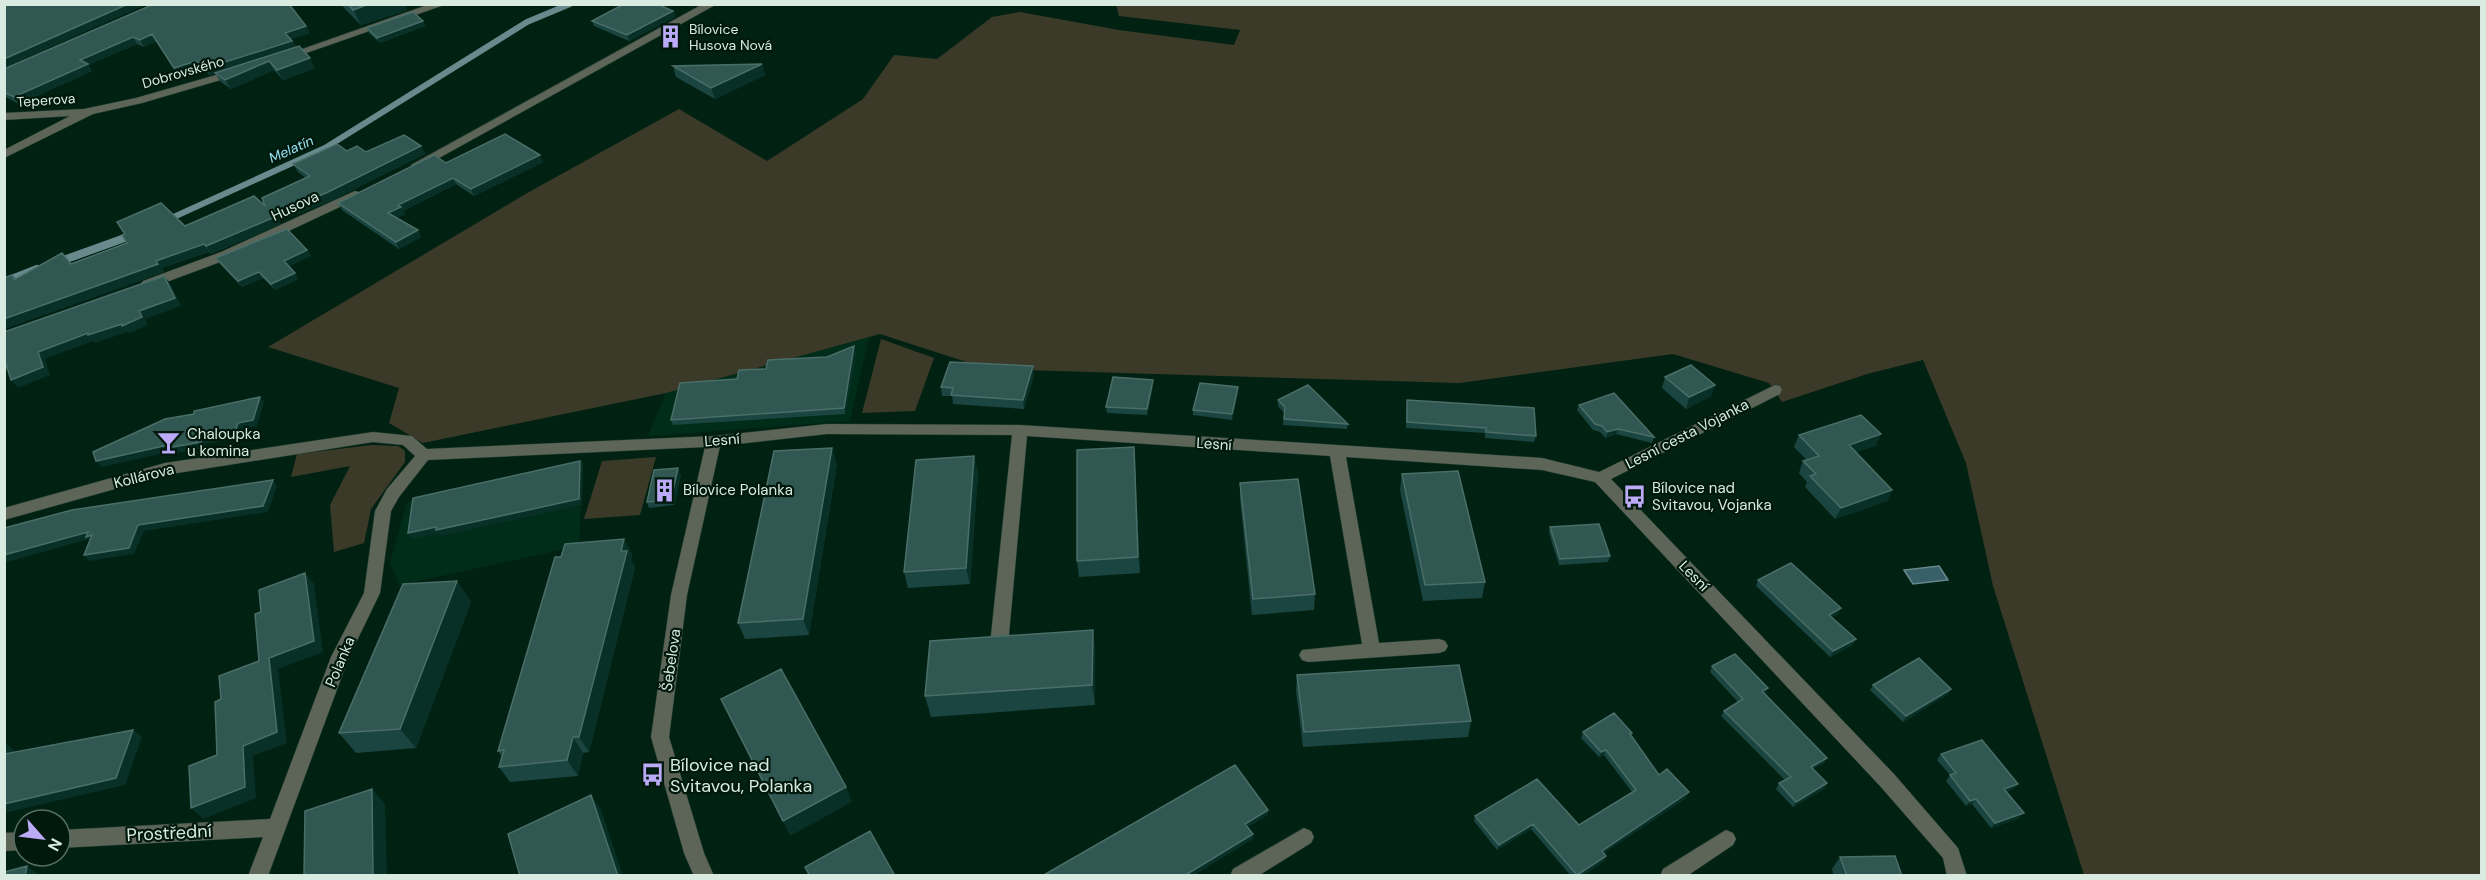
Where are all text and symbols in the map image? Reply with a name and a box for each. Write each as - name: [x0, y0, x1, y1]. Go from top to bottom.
- place label: Bílovice Husova Nová: [689, 20, 772, 54]
- building icon: Bílovice Husova Nová: [658, 24, 684, 50]
- street label: Dobrovského: [140, 52, 226, 92]
- street label: Teperova: [16, 89, 76, 111]
- water label: Melatín: [266, 131, 316, 167]
- street label: Husova: [268, 186, 322, 226]
- street label: Lesní cesta Vojanka: [1622, 394, 1752, 474]
- place label: Chaloupka u komina: [187, 424, 260, 461]
- street label: Lesní: [703, 428, 741, 452]
- bar icon: Chaloupka u komina: [156, 430, 182, 456]
- street label: Lesní: [1196, 433, 1233, 455]
- street label: Kollárova: [112, 459, 176, 493]
- building icon: Bílovice Polanka: [652, 477, 678, 503]
- place label: Bílovice nad Svitavou, Vojanka: [1652, 478, 1772, 515]
- place label: Bílovice Polanka: [683, 480, 793, 500]
- bus stop icon: Bílovice nad Svitavou, Vojanka: [1621, 484, 1647, 510]
- street label: Lesní: [1674, 556, 1714, 596]
- street label: Šebelova: [657, 628, 685, 692]
- street label: Polanka: [320, 634, 360, 690]
- place label: Bílovice nad Svitavou, Polanka: [670, 753, 812, 798]
- bus stop icon: Bílovice nad Svitavou, Polanka: [639, 762, 665, 788]
- north arrow: [12, 808, 72, 868]
- street label: Prostřední: [126, 819, 212, 847]
- text: N: [43, 835, 67, 855]

